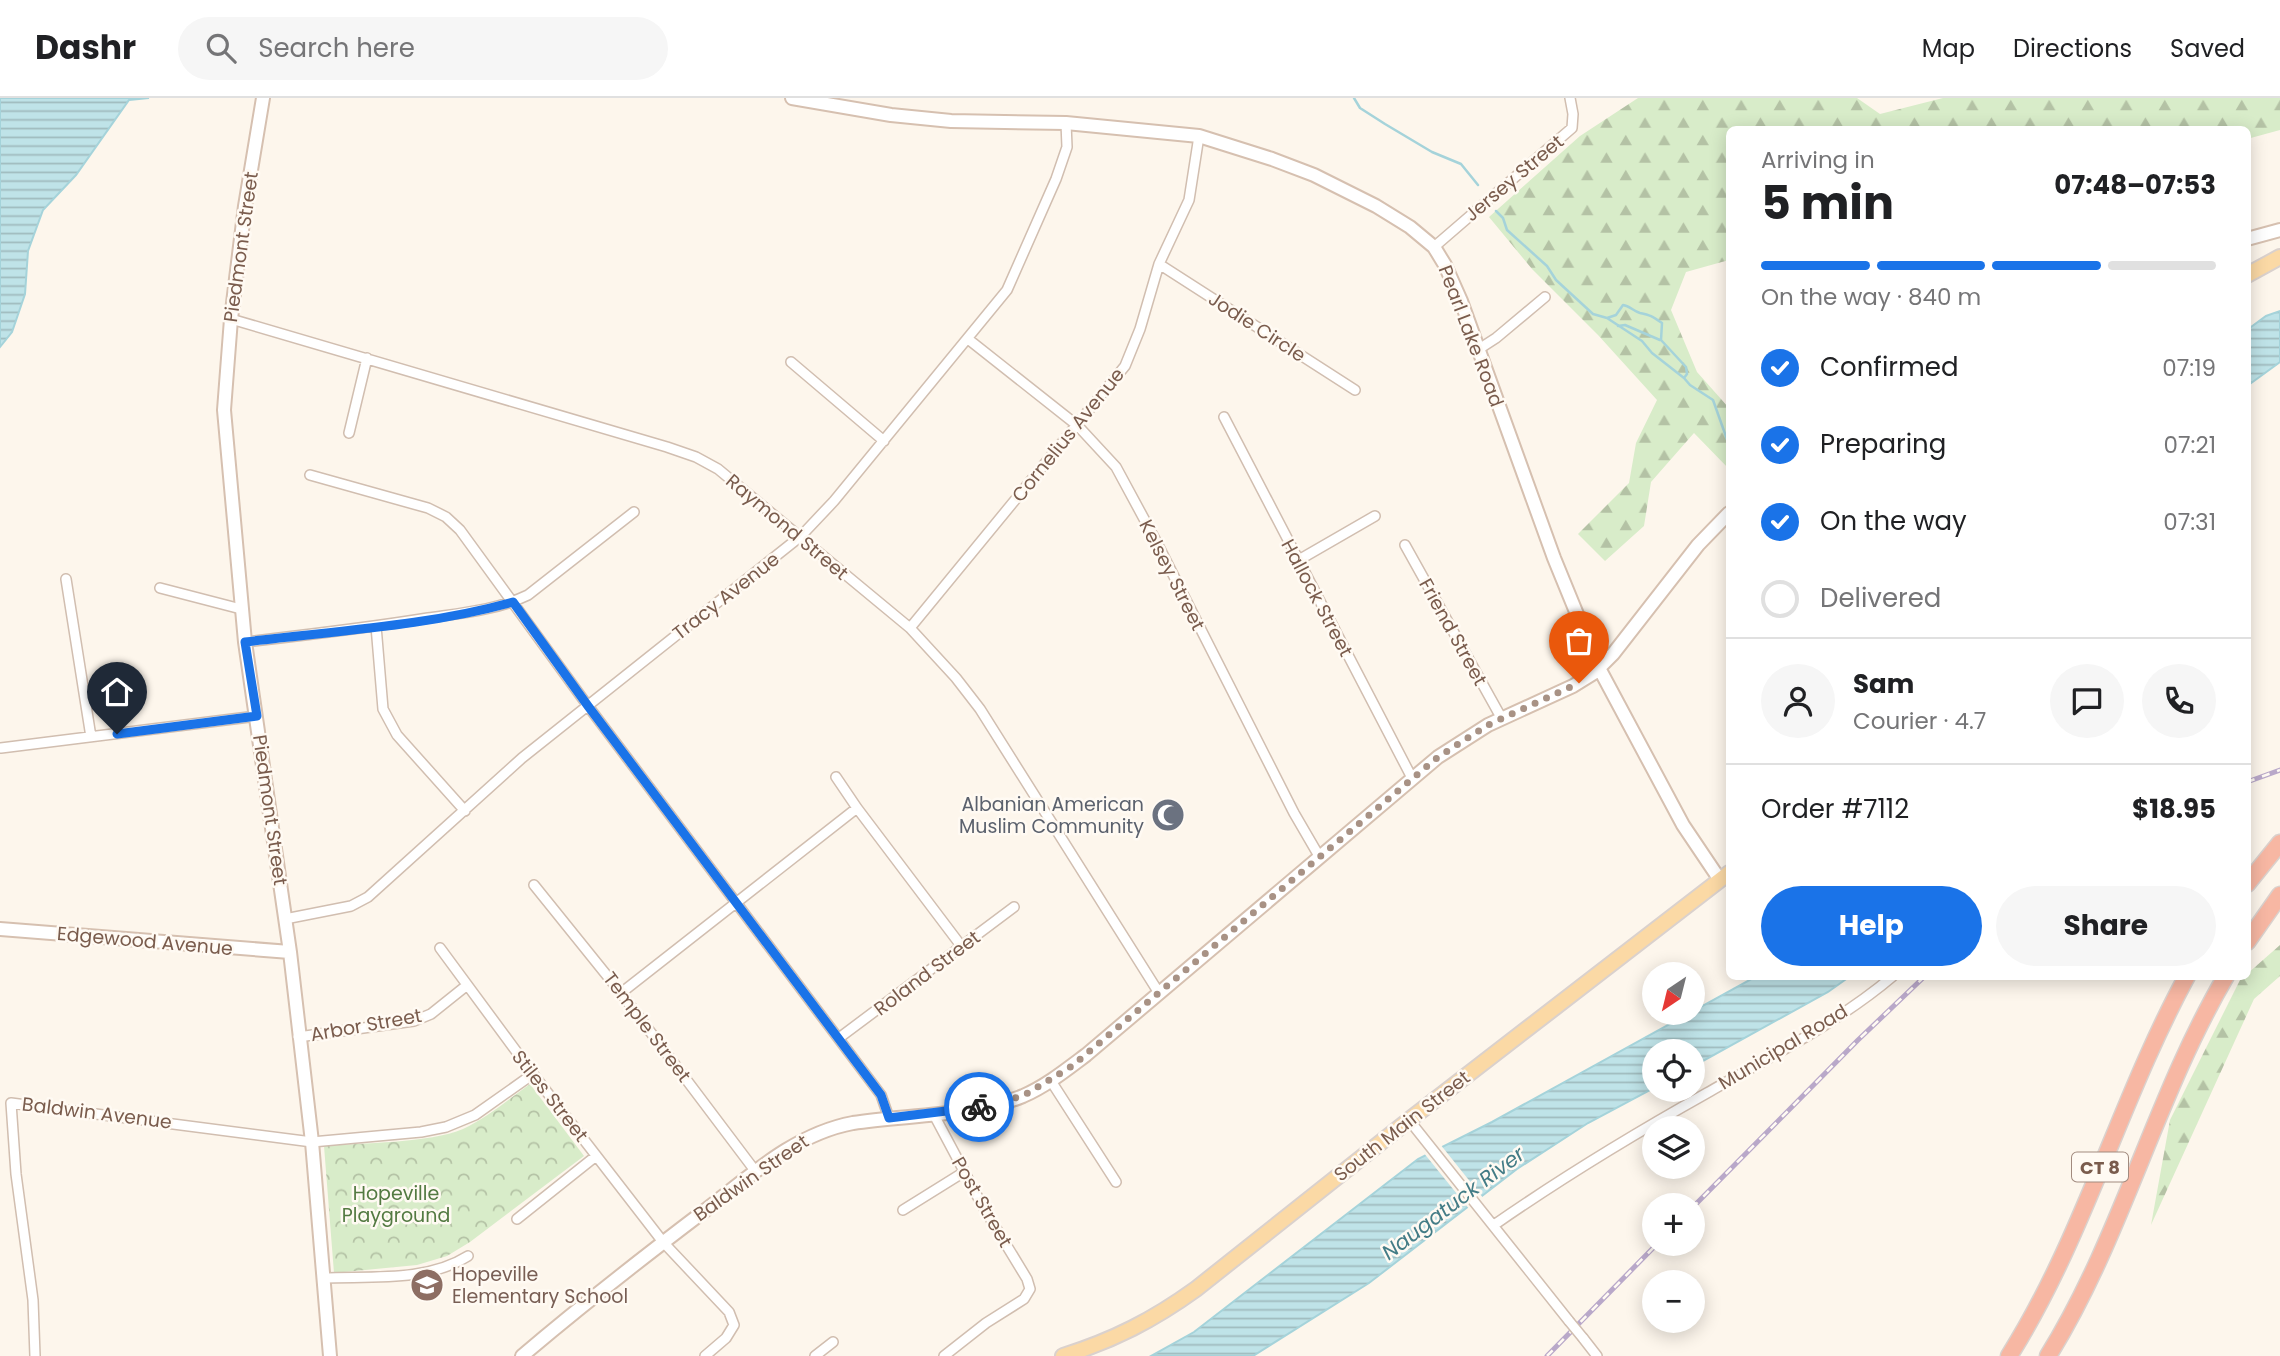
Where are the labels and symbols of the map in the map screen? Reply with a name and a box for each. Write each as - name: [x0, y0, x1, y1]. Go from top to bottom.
- street label: Jersey Street: [1459, 128, 1569, 228]
- street label: Piedmont Street: [217, 170, 265, 324]
- street label: Pearl Lake Road: [1432, 261, 1510, 411]
- street label: Jodie Circle: [1203, 285, 1311, 369]
- street label: Cornelius Avenue: [1005, 362, 1131, 508]
- street label: Raymond Street: [720, 468, 854, 586]
- street label: Kelsey Street: [1133, 515, 1212, 635]
- street label: Hallock Street: [1275, 534, 1359, 662]
- street label: Tracy Avenue: [667, 546, 785, 646]
- street label: Friend Street: [1412, 573, 1494, 691]
- pin: [1549, 611, 1609, 683]
- pin: [87, 662, 147, 734]
- street label: Piedmont Street: [246, 733, 294, 887]
- place label: Albanian American Muslim Community: [959, 791, 1144, 840]
- mosque icon: Albanian American Muslim Community: [1149, 796, 1187, 834]
- street label: Edgewood Avenue: [56, 920, 234, 962]
- street label: Roland Street: [868, 924, 986, 1022]
- north arrow: [1642, 962, 1704, 1026]
- street label: Temple Street: [597, 966, 697, 1088]
- street label: Municipal Road: [1713, 998, 1853, 1096]
- street label: Arbor Street: [308, 1002, 424, 1048]
- street label: Stiles Street: [506, 1044, 594, 1148]
- street label: South Main Street: [1328, 1064, 1476, 1188]
- courier: [944, 1072, 1014, 1142]
- street label: Baldwin Avenue: [20, 1090, 174, 1136]
- street label: Baldwin Street: [688, 1128, 814, 1228]
- water label: Naugatuck River: [1375, 1139, 1531, 1266]
- street label: Post Street: [945, 1152, 1019, 1252]
- road number: CT 8: [2072, 1152, 2128, 1182]
- park label: Hopeville Playground: [342, 1180, 450, 1229]
- place label: Hopeville Elementary School: [452, 1261, 628, 1310]
- school or university icon: Hopeville Elementary School: [408, 1266, 446, 1304]

